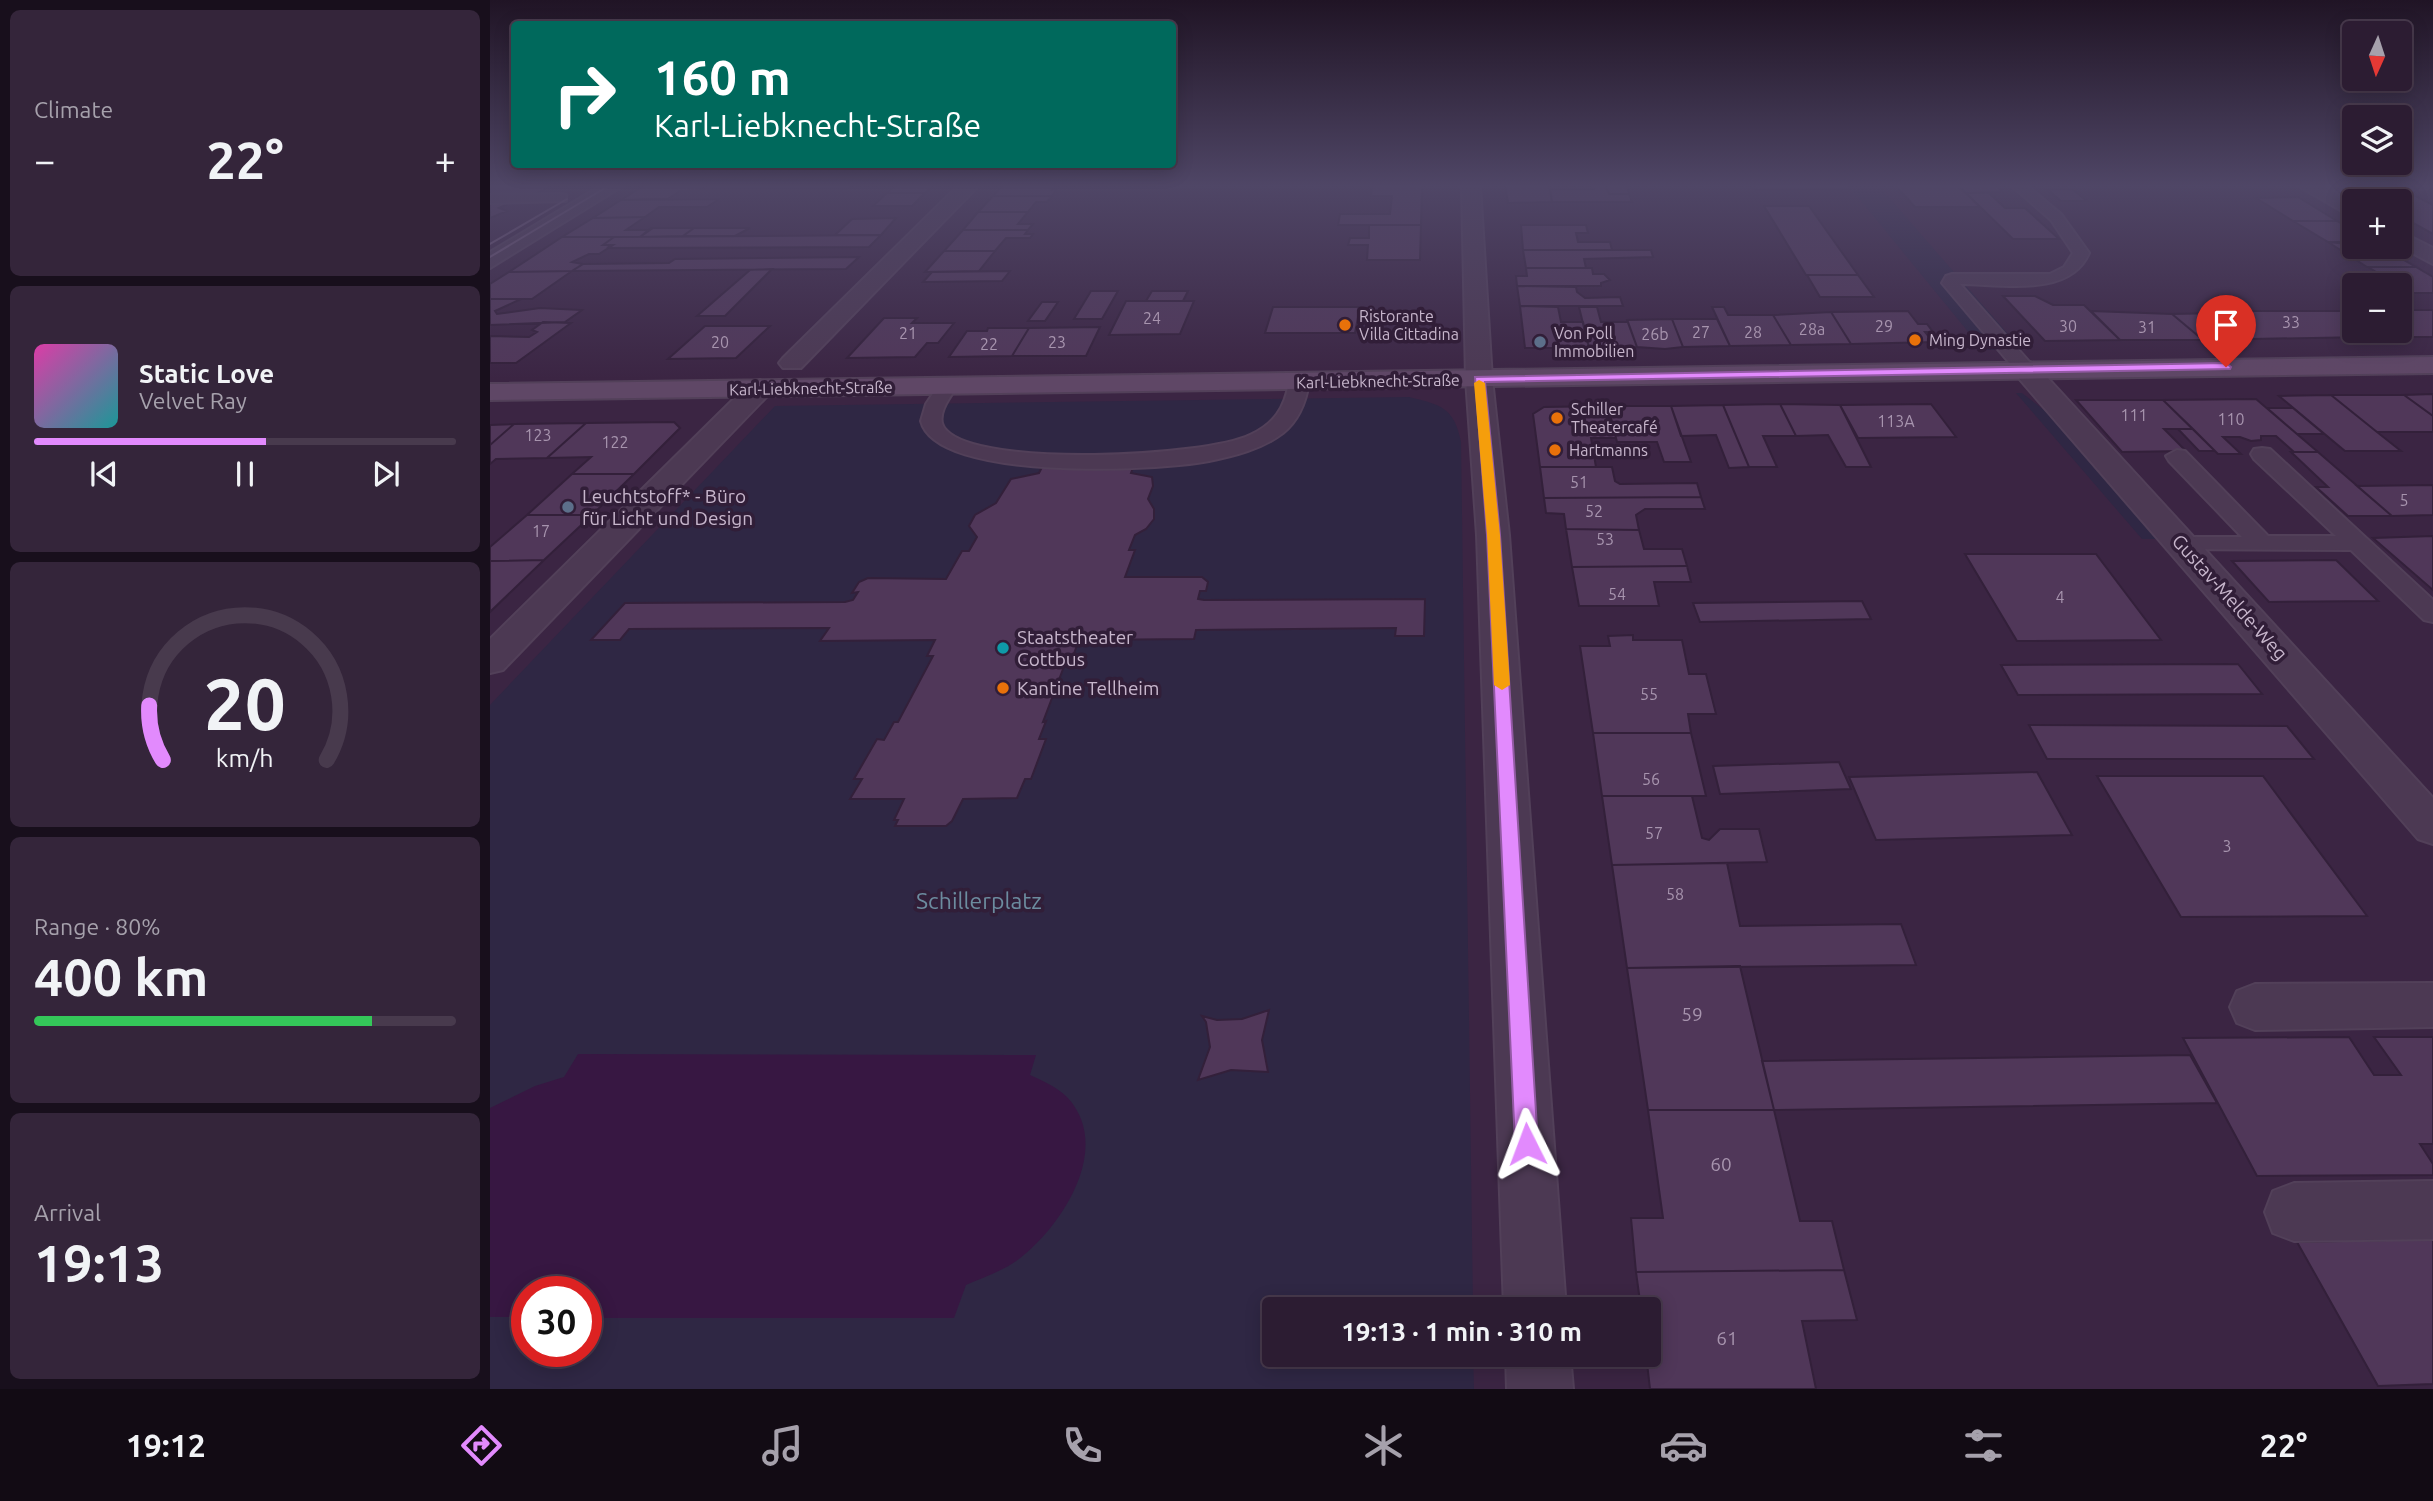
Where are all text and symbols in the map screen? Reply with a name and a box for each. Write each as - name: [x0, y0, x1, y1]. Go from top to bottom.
- north arrow: [2342, 21, 2412, 91]
- map controls: [2342, 21, 2412, 343]
- icon: right: [539, 49, 630, 140]
- text: 160 m: [654, 49, 791, 104]
- text: Climate: [34, 97, 113, 122]
- button: layers: [2342, 105, 2412, 175]
- text: Karl-Liebknecht-Straße: [654, 107, 981, 143]
- text: 22°: [206, 131, 284, 189]
- text: −: [34, 139, 55, 181]
- text: +: [435, 139, 456, 181]
- button: +: [2342, 189, 2412, 259]
- button: −: [2342, 273, 2412, 343]
- pin: [2196, 295, 2256, 367]
- icon: arrive: [2207, 306, 2245, 344]
- place label: Ristorante Villa Cittadina: [1359, 307, 1459, 343]
- house number: 24: [1143, 309, 1161, 327]
- house number: 33: [2282, 313, 2300, 331]
- marker: Ristorante Villa Cittadina: [1337, 317, 1353, 333]
- house number: 29: [1875, 317, 1893, 335]
- house number: 30: [2059, 317, 2077, 335]
- house number: 31: [2138, 318, 2156, 336]
- house number: 28a: [1799, 320, 1825, 338]
- house number: 27: [1692, 323, 1710, 341]
- house number: 28: [1744, 323, 1762, 341]
- house number: 21: [899, 324, 917, 342]
- place label: Von Poll Immobilien: [1554, 324, 1634, 360]
- house number: 26b: [1641, 325, 1669, 343]
- place label: Ming Dynastie: [1929, 331, 2031, 349]
- marker: Ming Dynastie: [1907, 332, 1923, 348]
- house number: 20: [711, 333, 729, 351]
- house number: 23: [1048, 333, 1066, 351]
- marker: Von Poll Immobilien: [1532, 334, 1548, 350]
- house number: 22: [980, 335, 998, 353]
- text: Static Love: [139, 359, 274, 388]
- street label: Karl-Liebknecht-Straße: [1296, 371, 1460, 391]
- street label: Karl-Liebknecht-Straße: [729, 378, 893, 398]
- text: Velvet Ray: [139, 388, 247, 413]
- place label: Schiller Theatercafé: [1571, 400, 1658, 436]
- house number: 111: [2120, 406, 2148, 424]
- marker: Schiller Theatercafé: [1549, 410, 1565, 426]
- house number: 110: [2217, 410, 2245, 428]
- house number: 113A: [1877, 412, 1915, 430]
- house number: 123: [524, 426, 552, 444]
- house number: 122: [601, 433, 629, 451]
- place label: Hartmanns: [1569, 441, 1648, 459]
- marker: Hartmanns: [1547, 442, 1563, 458]
- icon: previous: [85, 455, 123, 493]
- icon: pause: [226, 455, 264, 493]
- icon: next: [367, 455, 405, 493]
- house number: 51: [1570, 473, 1588, 491]
- place label: Leuchtstoff* - Büro für Licht und Design: [582, 485, 753, 529]
- house number: 5: [2399, 491, 2409, 509]
- marker: Leuchtstoff* - Büro für Licht und Design: [560, 499, 576, 515]
- house number: 52: [1585, 502, 1603, 520]
- house number: 17: [532, 522, 550, 540]
- house number: 53: [1596, 530, 1614, 548]
- street label: Gustav-Melde-Weg: [2168, 530, 2292, 664]
- house number: 54: [1608, 585, 1626, 603]
- house number: 4: [2055, 588, 2065, 606]
- place label: Staatstheater Cottbus: [1017, 626, 1133, 670]
- marker: Staatstheater Cottbus: [995, 640, 1011, 656]
- text: 20: [204, 663, 286, 745]
- place label: Kantine Tellheim: [1017, 677, 1159, 699]
- marker: Kantine Tellheim: [995, 680, 1011, 696]
- house number: 55: [1640, 685, 1658, 703]
- text: km/h: [216, 744, 274, 772]
- house number: 56: [1642, 770, 1660, 788]
- house number: 57: [1645, 824, 1663, 842]
- house number: 3: [2222, 837, 2232, 855]
- house number: 58: [1666, 885, 1684, 903]
- park label: Schillerplatz: [916, 888, 1042, 913]
- text: Range · 80%: [34, 914, 161, 939]
- text: 400 km: [34, 948, 208, 1006]
- house number: 59: [1681, 1003, 1703, 1025]
- position arrow: [1490, 1107, 1564, 1181]
- house number: 60: [1710, 1153, 1732, 1175]
- text: Arrival: [34, 1200, 101, 1225]
- text: 19:13: [34, 1234, 164, 1292]
- speed limit sign: 30: [511, 1276, 602, 1367]
- text: 19:13 · 1 min · 310 m: [1341, 1317, 1582, 1346]
- house number: 61: [1716, 1327, 1738, 1349]
- icon: directions: [457, 1421, 506, 1470]
- icon: music: [758, 1421, 807, 1470]
- icon: phone: [1058, 1421, 1107, 1470]
- icon: climate: [1359, 1421, 1408, 1470]
- icon: car: [1659, 1421, 1708, 1470]
- icon: filters: [1959, 1421, 2008, 1470]
- text: 19:12: [126, 1427, 206, 1463]
- text: 22°: [2260, 1427, 2307, 1463]

